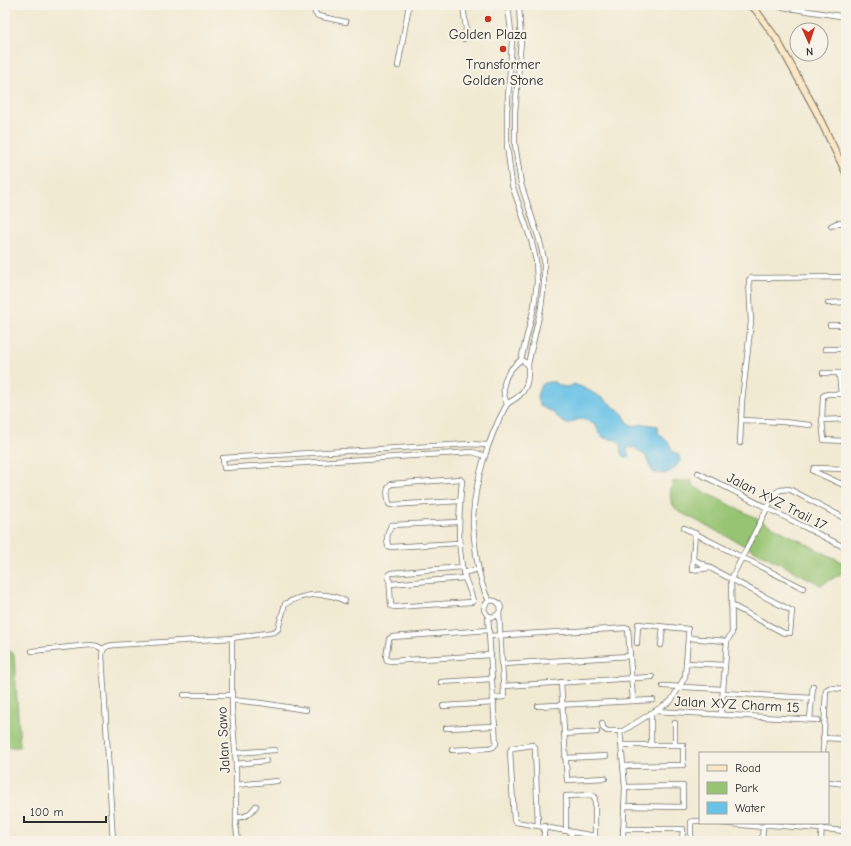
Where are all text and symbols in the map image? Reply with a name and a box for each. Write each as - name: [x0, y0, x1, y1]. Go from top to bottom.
- marker: Golden Plaza: [483, 14, 493, 24]
- north arrow: [789, 22, 829, 62]
- place label: Golden Plaza: [449, 26, 527, 43]
- marker: Transformer Golden Stone: [498, 44, 508, 54]
- text: N: [806, 45, 813, 58]
- place label: Transformer Golden Stone: [463, 56, 543, 89]
- street label: Jalan XYZ Trail 17: [724, 469, 830, 534]
- street label: Jalan XYZ Charm 15: [674, 693, 800, 716]
- street label: Jalan Sawo: [213, 706, 234, 774]
- legend: [699, 752, 829, 824]
- text: Road: [735, 761, 761, 775]
- text: Park: [735, 781, 758, 795]
- scale bar: [24, 798, 106, 824]
- text: Water: [735, 801, 765, 815]
- text: 100 m: [30, 805, 63, 819]

